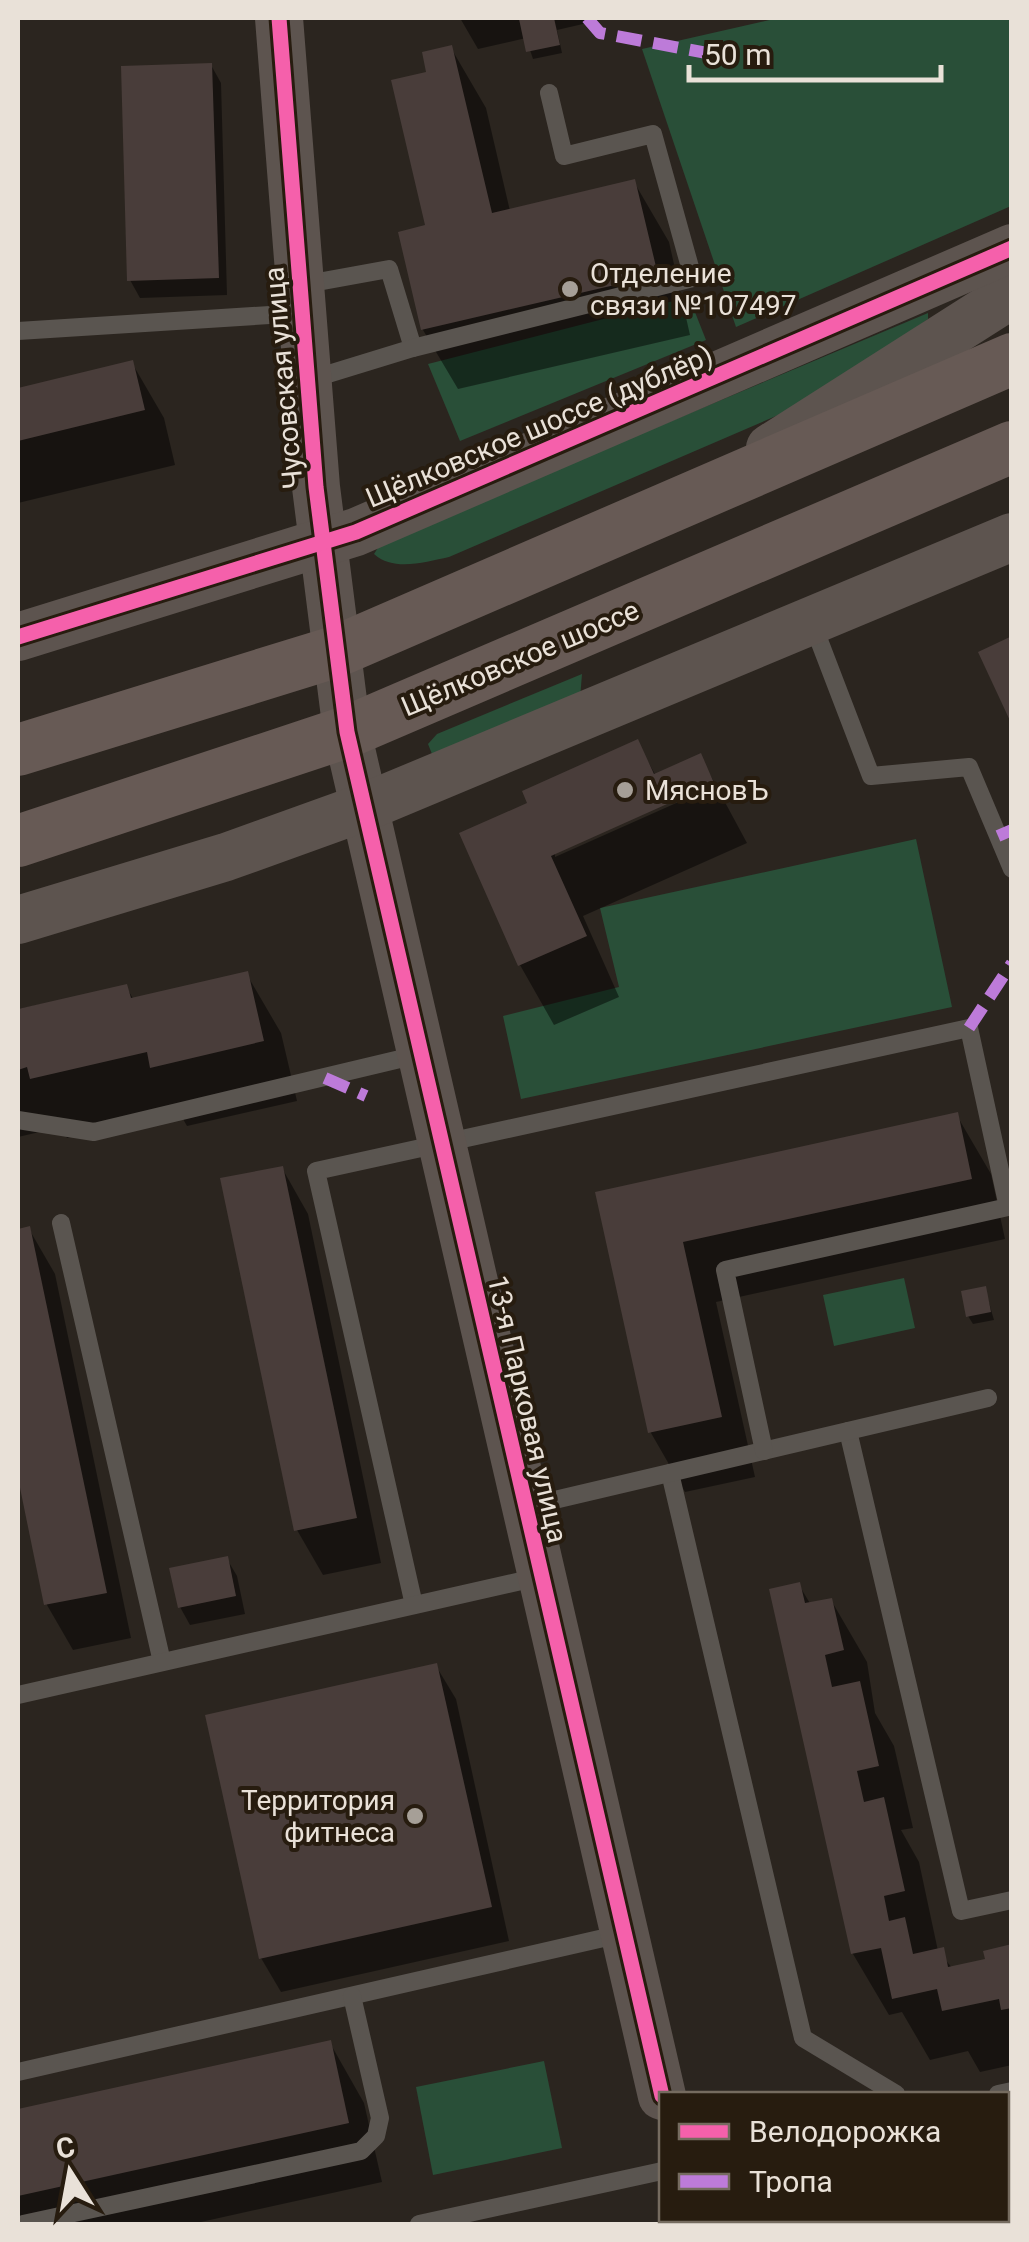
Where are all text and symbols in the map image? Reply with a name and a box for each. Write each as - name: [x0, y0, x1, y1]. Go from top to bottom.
- scale bar: [689, 20, 942, 82]
- text: 50 m: [704, 37, 771, 72]
- place label: Отделение связи №107497: [590, 257, 797, 322]
- street label: Чусовская улица: [257, 265, 310, 491]
- marker: Отделение связи №107497: [559, 278, 581, 300]
- street label: Щёлковское шоссе (дублёр): [361, 338, 718, 515]
- street label: Щёлковское шоссе: [396, 593, 644, 723]
- place label: МясновЪ: [645, 774, 769, 807]
- marker: МясновЪ: [614, 779, 636, 801]
- street label: 13-я Парковая улица: [481, 1272, 574, 1546]
- place label: Территория фитнеса: [241, 1784, 395, 1849]
- marker: Территория фитнеса: [404, 1805, 426, 1827]
- legend: [659, 2092, 1009, 2222]
- text: Велодорожка: [749, 2114, 941, 2149]
- north arrow: [20, 2122, 120, 2222]
- text: С: [53, 2130, 77, 2166]
- text: Тропа: [749, 2164, 833, 2199]

